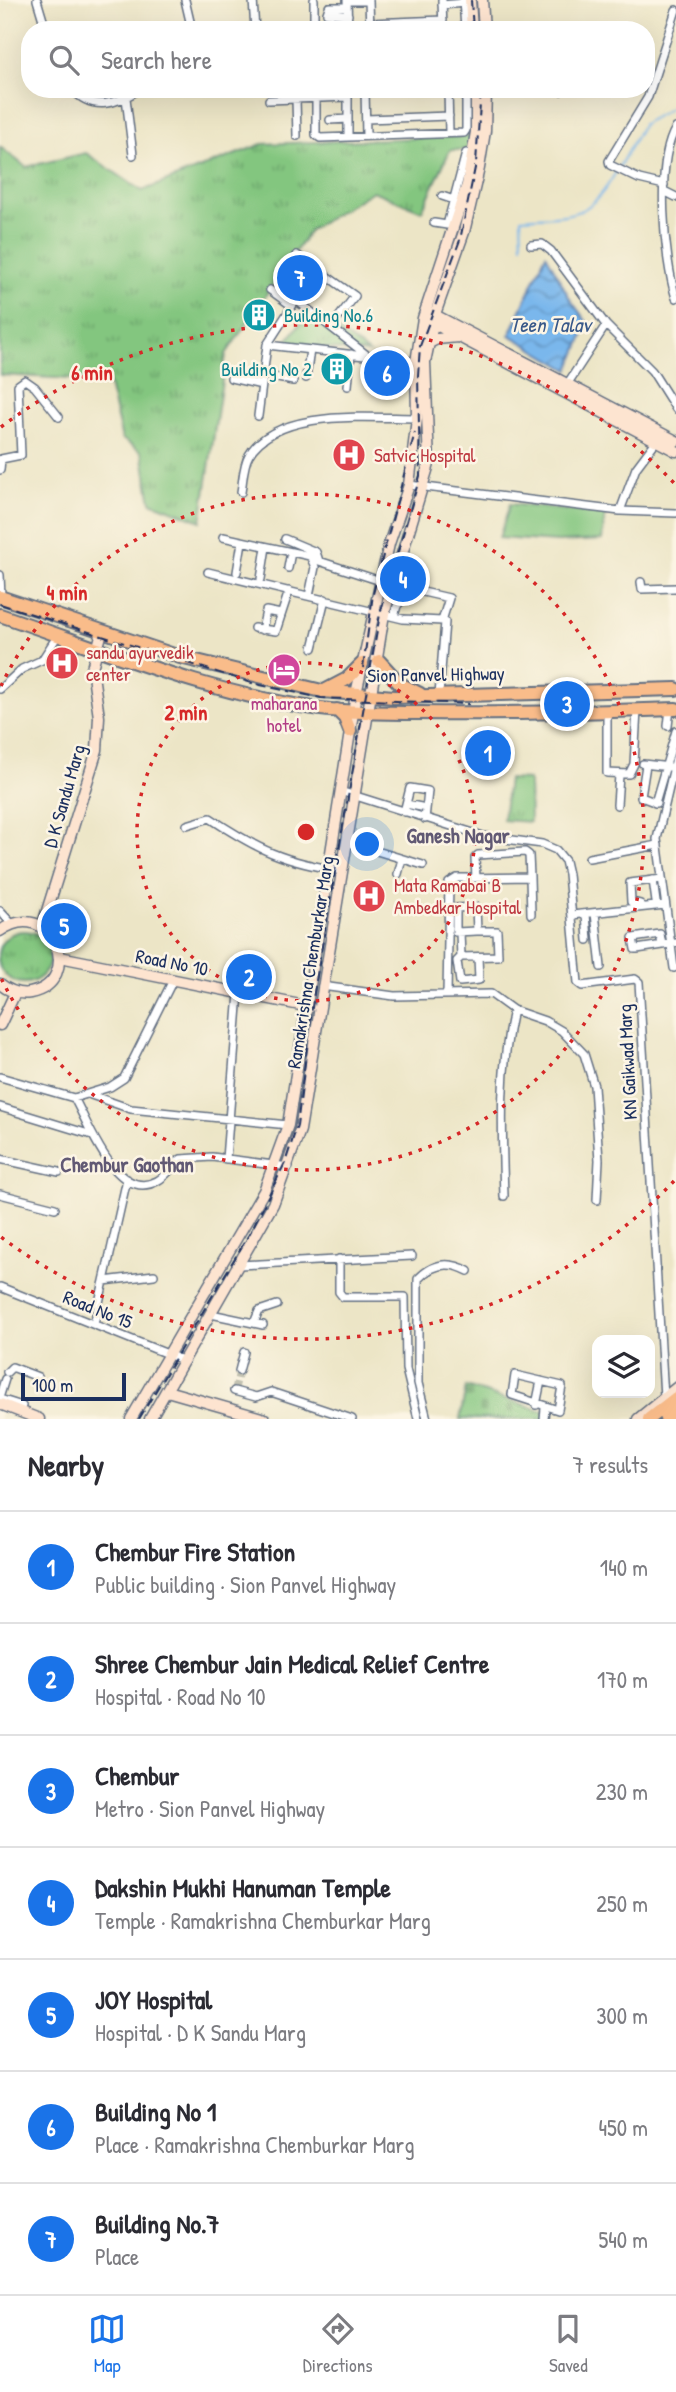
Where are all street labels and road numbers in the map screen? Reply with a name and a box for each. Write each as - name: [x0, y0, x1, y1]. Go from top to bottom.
- street label: Sion Panvel Highway: [367, 660, 505, 688]
- street label: D K Sandu Marg: [37, 741, 91, 851]
- street label: Ramakrishna Chemburkar Marg: [280, 854, 340, 1070]
- street label: Road No 10: [134, 942, 210, 982]
- street label: KN Gaikwad Marg: [611, 1004, 643, 1120]
- street label: Road No 15: [59, 1283, 137, 1335]

